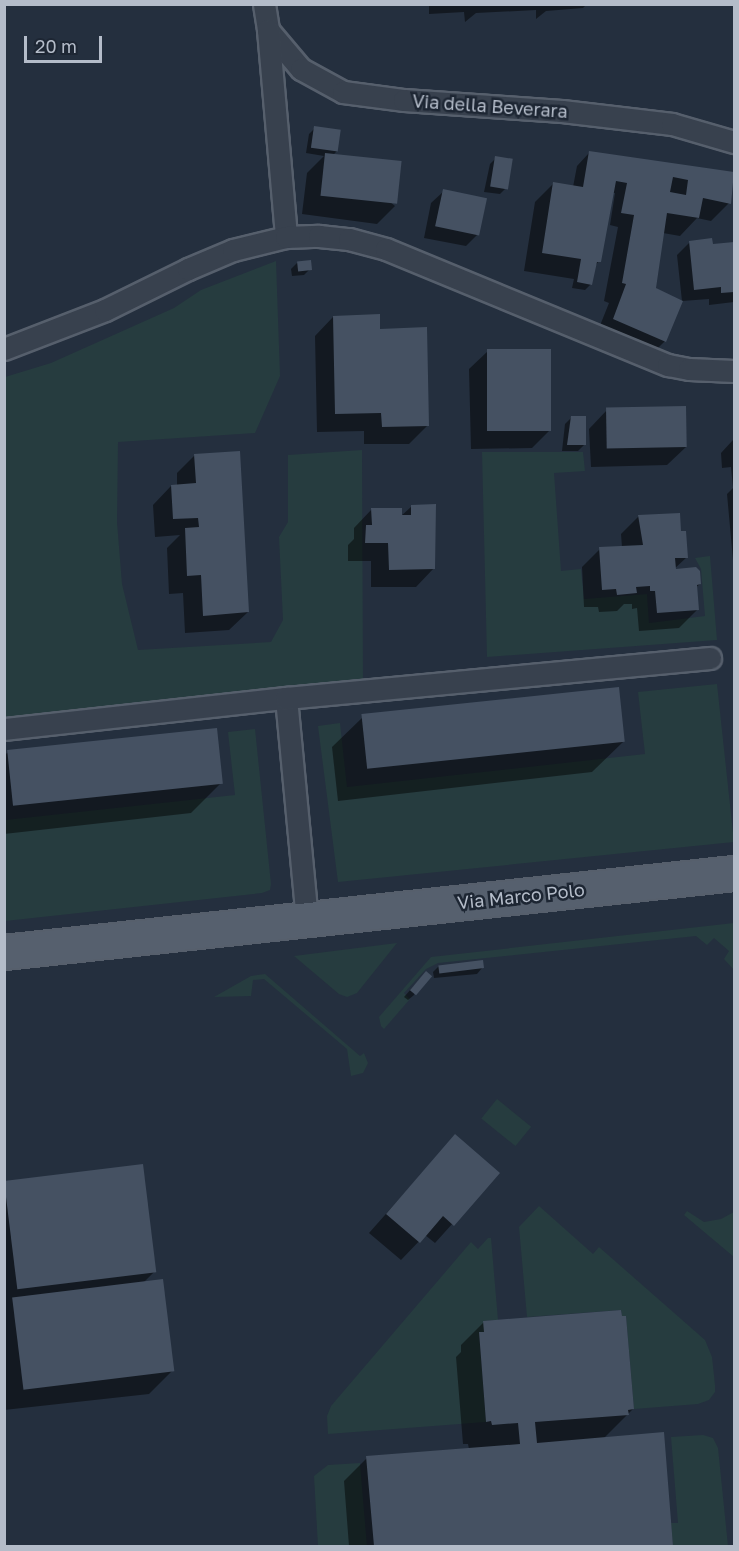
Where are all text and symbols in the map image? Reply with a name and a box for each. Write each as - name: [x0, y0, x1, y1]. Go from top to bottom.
- scale bar: [27, 24, 105, 62]
- text: 20 m: [35, 35, 77, 57]
- street label: Via della Beverara: [412, 90, 568, 122]
- street label: Via Marco Polo: [456, 879, 586, 913]

